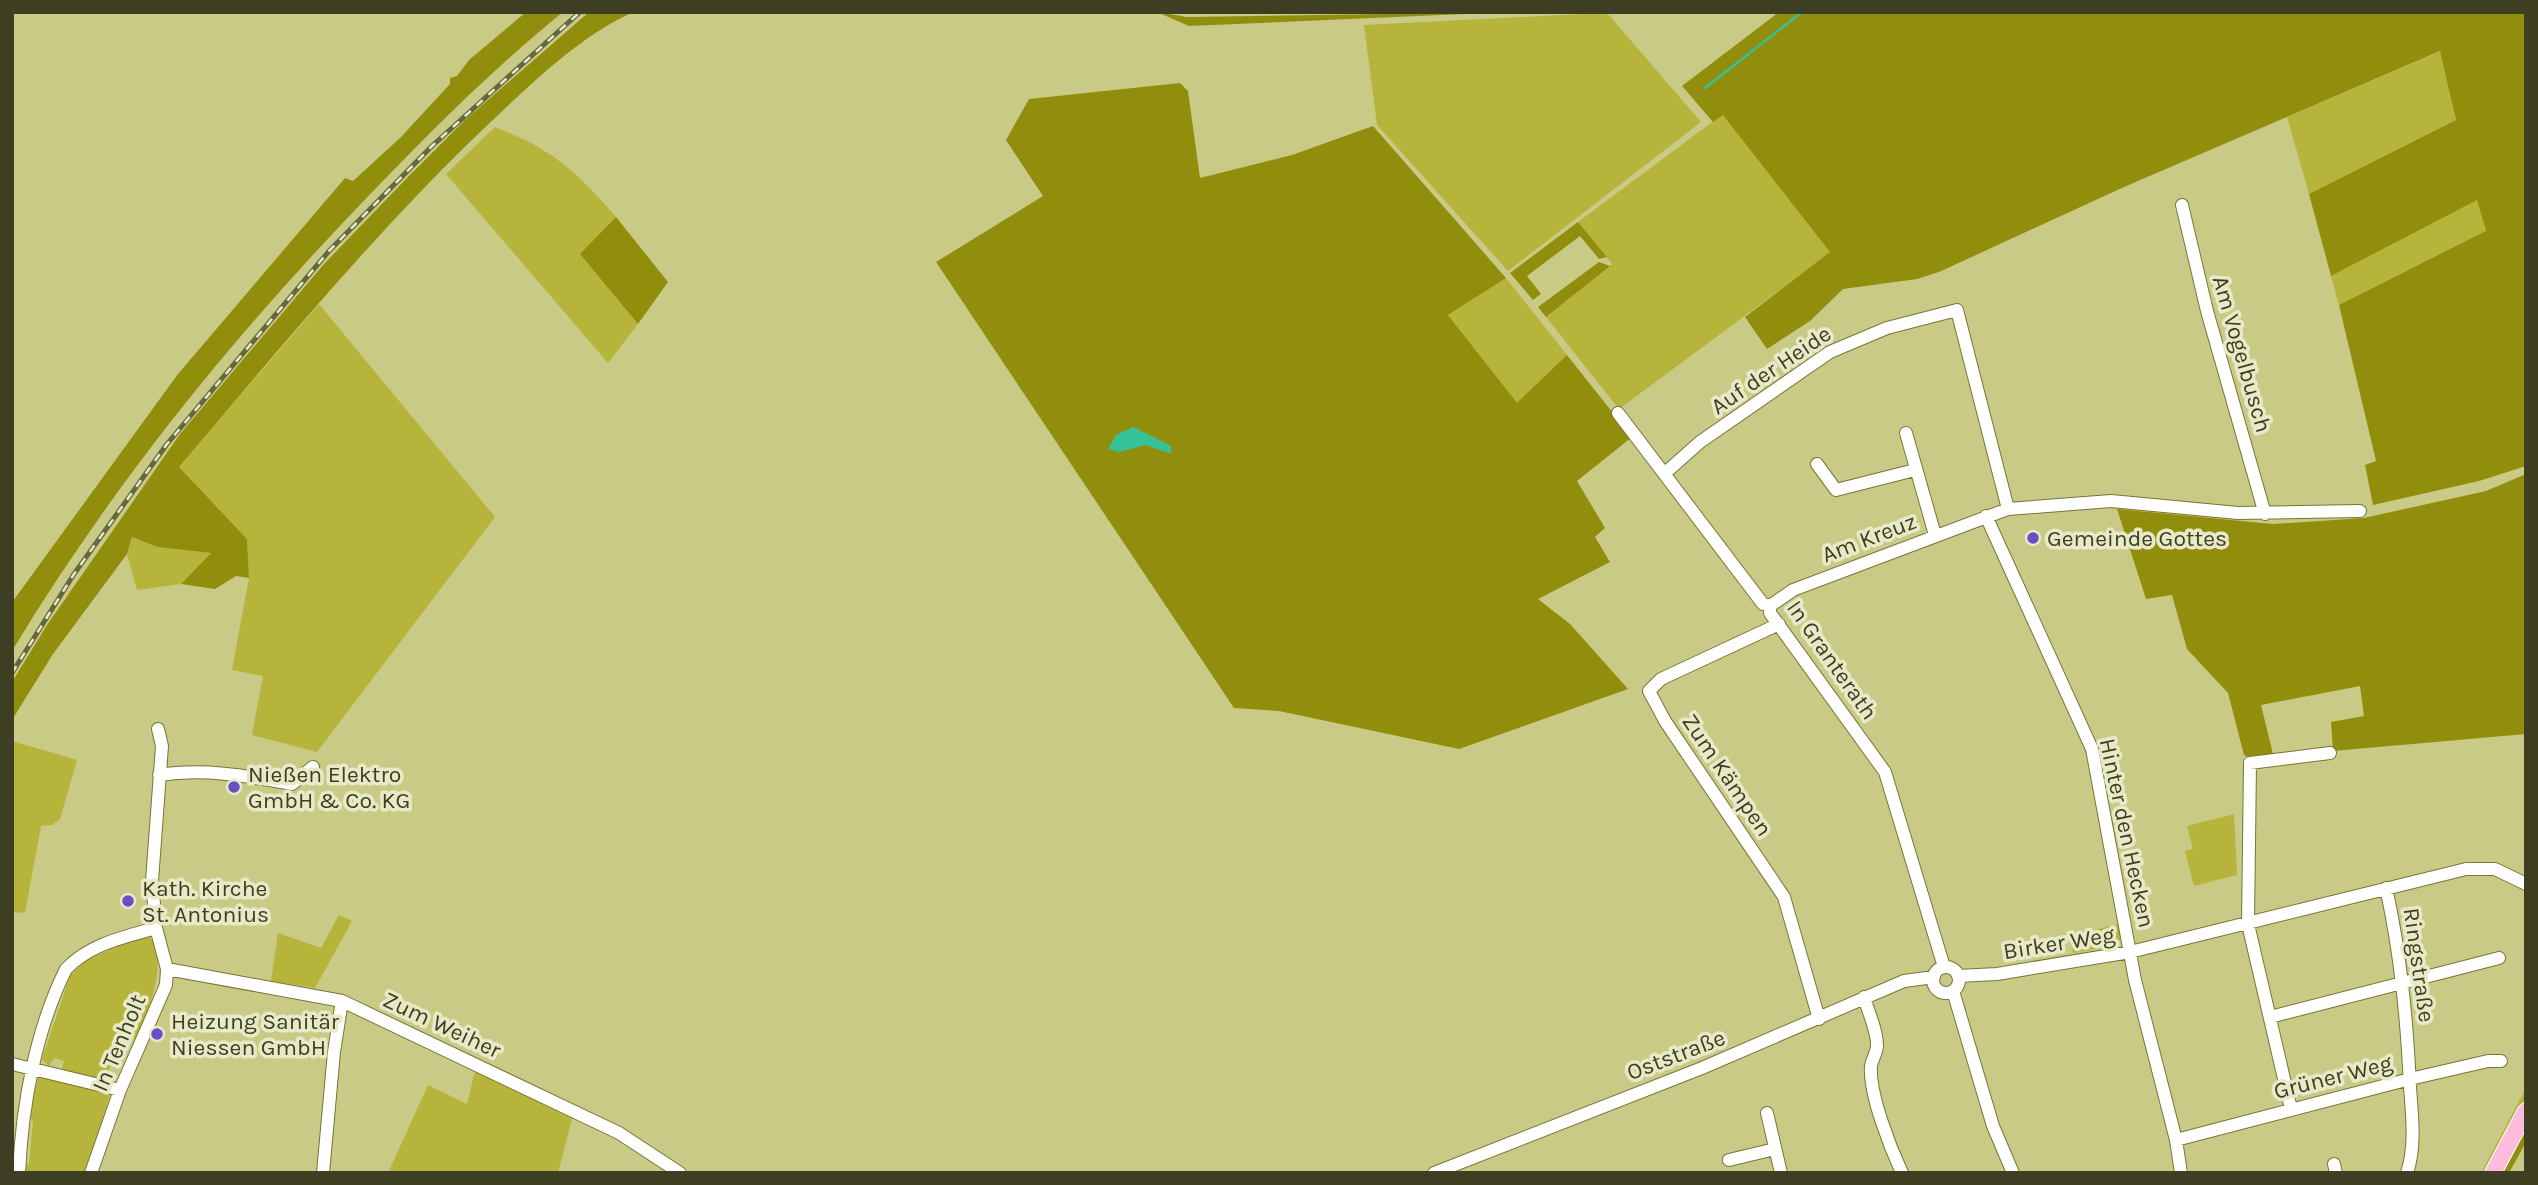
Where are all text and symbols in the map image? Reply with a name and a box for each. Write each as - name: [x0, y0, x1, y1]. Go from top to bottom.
- street label: Am Vogelbusch: [2207, 273, 2277, 435]
- street label: Auf der Heide: [1706, 320, 1836, 420]
- street label: Am Kreuz: [1818, 508, 1920, 568]
- place label: Gemeinde Gottes: [2047, 525, 2227, 552]
- marker: Gemeinde Gottes: [2025, 530, 2041, 546]
- street label: In Granterath: [1781, 595, 1883, 725]
- street label: Zum Kämpen: [1676, 709, 1778, 841]
- street label: Hinter den Hecken: [2094, 736, 2160, 930]
- place label: Nießen Elektro GmbH & Co. KG: [248, 761, 410, 814]
- marker: Nießen Elektro GmbH & Co. KG: [226, 779, 242, 795]
- place label: Kath. Kirche St. Antonius: [142, 875, 269, 928]
- marker: Kath. Kirche St. Antonius: [120, 893, 136, 909]
- street label: Ringstraße: [2398, 906, 2440, 1024]
- street label: Birker Weg: [2001, 921, 2117, 965]
- street label: Zum Weiher: [379, 986, 506, 1064]
- street label: In Tenholt: [86, 990, 152, 1096]
- place label: Heizung Sanitär Niessen GmbH: [171, 1008, 340, 1061]
- street label: Oststraße: [1623, 1024, 1729, 1086]
- marker: Heizung Sanitär Niessen GmbH: [149, 1026, 165, 1042]
- street label: Grüner Weg: [2271, 1049, 2395, 1105]

